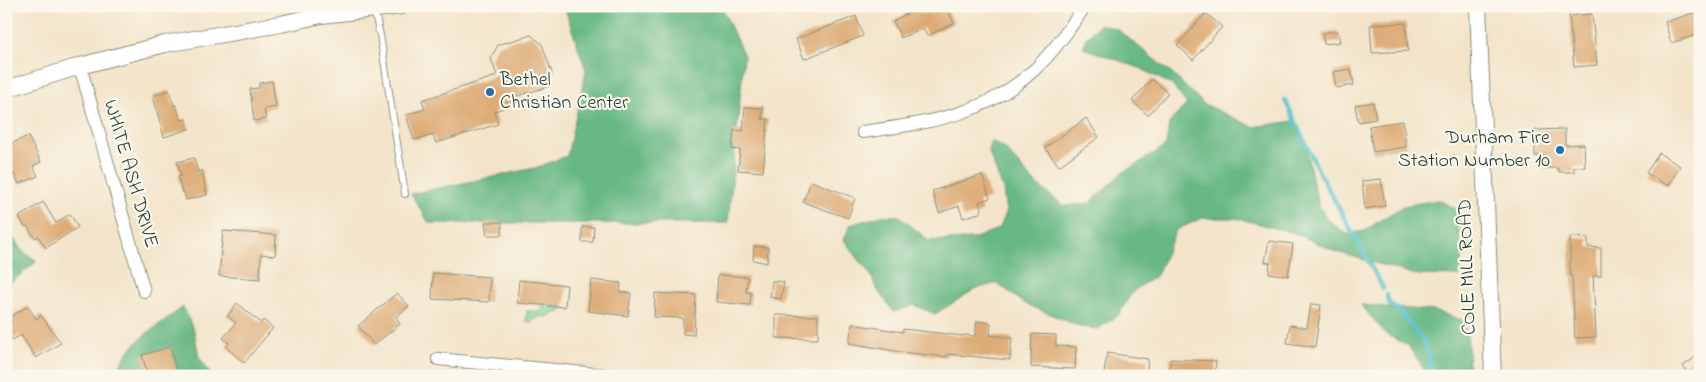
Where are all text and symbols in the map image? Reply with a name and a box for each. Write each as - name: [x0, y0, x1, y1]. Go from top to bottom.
- place label: Bethel Christian Center: [499, 66, 629, 118]
- marker: Bethel Christian Center: [484, 86, 496, 98]
- street label: WHITE ASH DRIVE: [95, 96, 165, 252]
- place label: Durham Fire Station Number 10: [1398, 124, 1550, 176]
- marker: Durham Fire Station Number 10: [1554, 144, 1566, 156]
- street label: COLE MILL ROAD: [1451, 198, 1485, 336]

